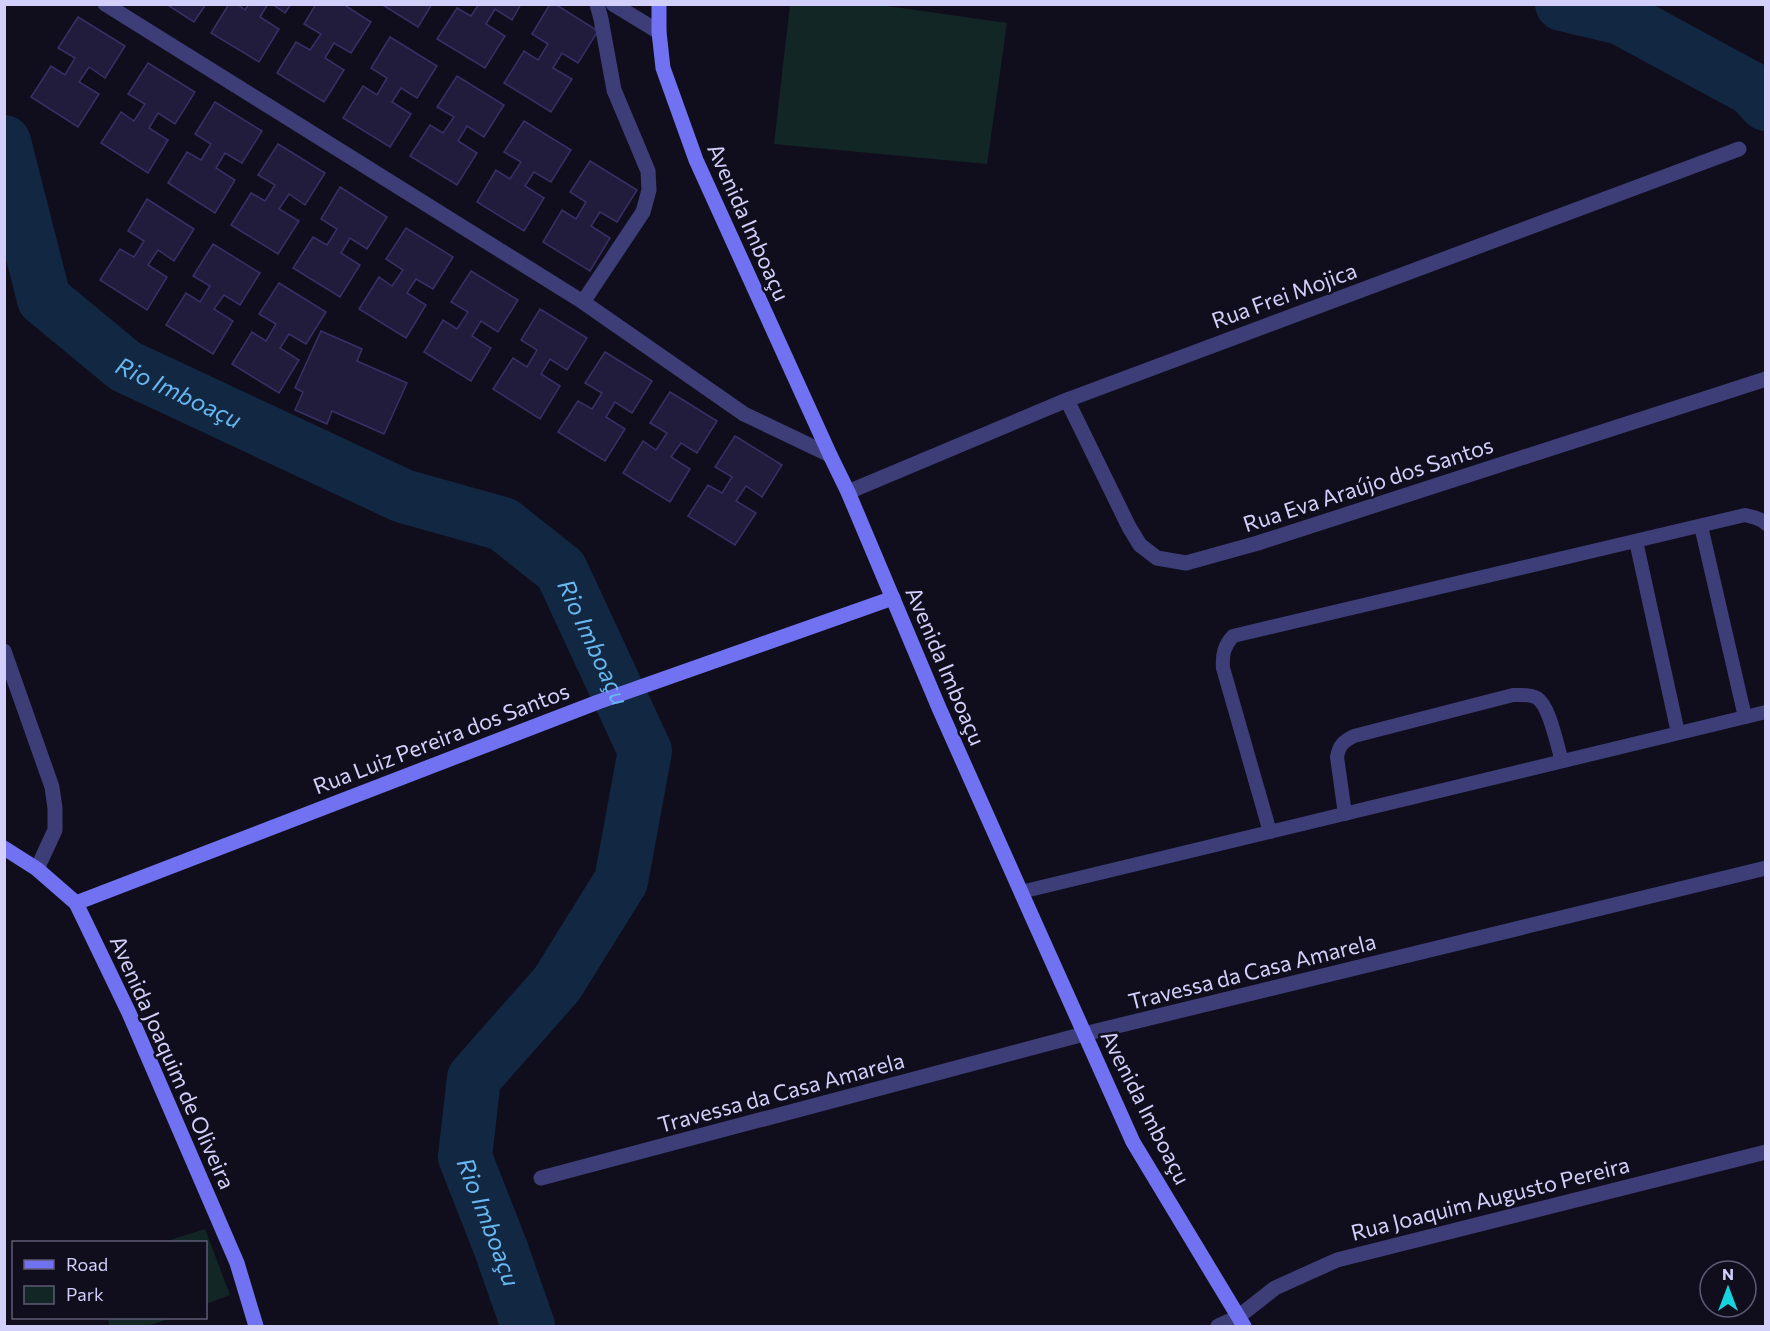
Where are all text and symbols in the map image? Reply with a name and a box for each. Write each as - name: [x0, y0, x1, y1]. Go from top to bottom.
- street label: Avenida Imboaçu: [702, 139, 796, 305]
- street label: Rua Frei Mojica: [1208, 256, 1360, 334]
- water label: Rio Imboaçu: [112, 350, 247, 433]
- street label: Rua Eva Araújo dos Santos: [1240, 431, 1496, 537]
- water label: Rio Imboaçu: [553, 574, 636, 709]
- street label: Avenida Imboaçu: [900, 583, 992, 749]
- street label: Rua Luiz Pereira dos Santos: [309, 677, 573, 799]
- street label: Travessa da Casa Amarela: [1125, 927, 1379, 1015]
- street label: Avenida Joaquim de Oliveira: [105, 931, 241, 1193]
- street label: Avenida Imboaçu: [1095, 1025, 1197, 1189]
- street label: Travessa da Casa Amarela: [655, 1046, 907, 1138]
- street label: Rua Joaquim Augusto Pereira: [1348, 1150, 1632, 1246]
- water label: Rio Imboaçu: [452, 1153, 527, 1290]
- legend: [12, 1241, 207, 1319]
- text: Road: [66, 1253, 108, 1275]
- north arrow: [1698, 1259, 1758, 1319]
- text: N: [1722, 1264, 1734, 1283]
- text: Park: [66, 1283, 104, 1305]

